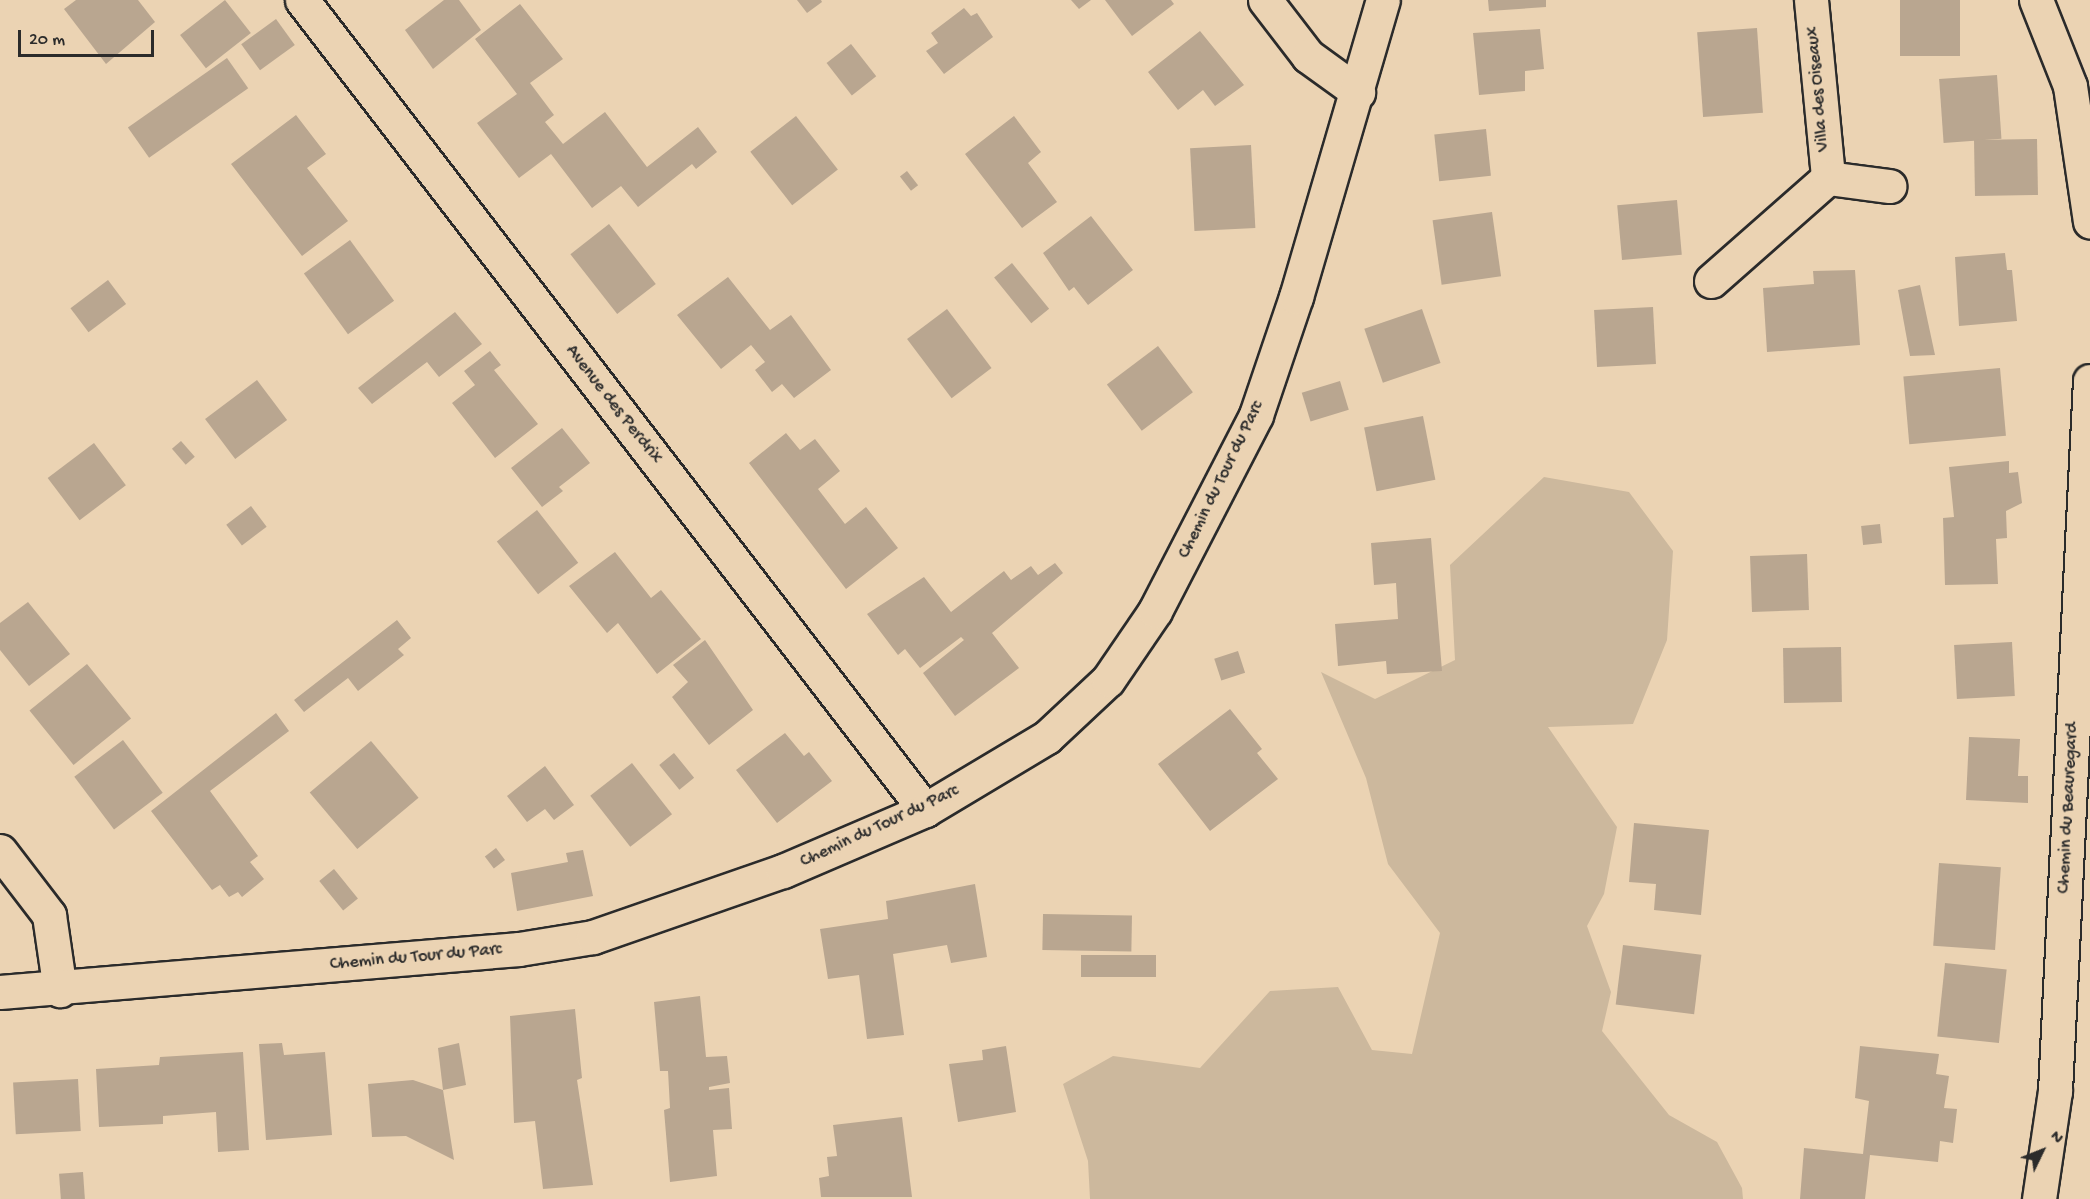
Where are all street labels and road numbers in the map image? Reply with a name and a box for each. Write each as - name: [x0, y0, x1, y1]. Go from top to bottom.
- street label: Villa des Oiseaux: [1803, 26, 1835, 152]
- street label: Avenue des Perdrix: [560, 341, 666, 469]
- street label: Chemin du Tour du Parc: [1174, 398, 1270, 562]
- street label: Chemin du Beauregard: [2054, 722, 2084, 894]
- street label: Chemin du Tour du Parc: [797, 781, 963, 873]
- street label: Chemin du Tour du Parc: [329, 940, 503, 976]

